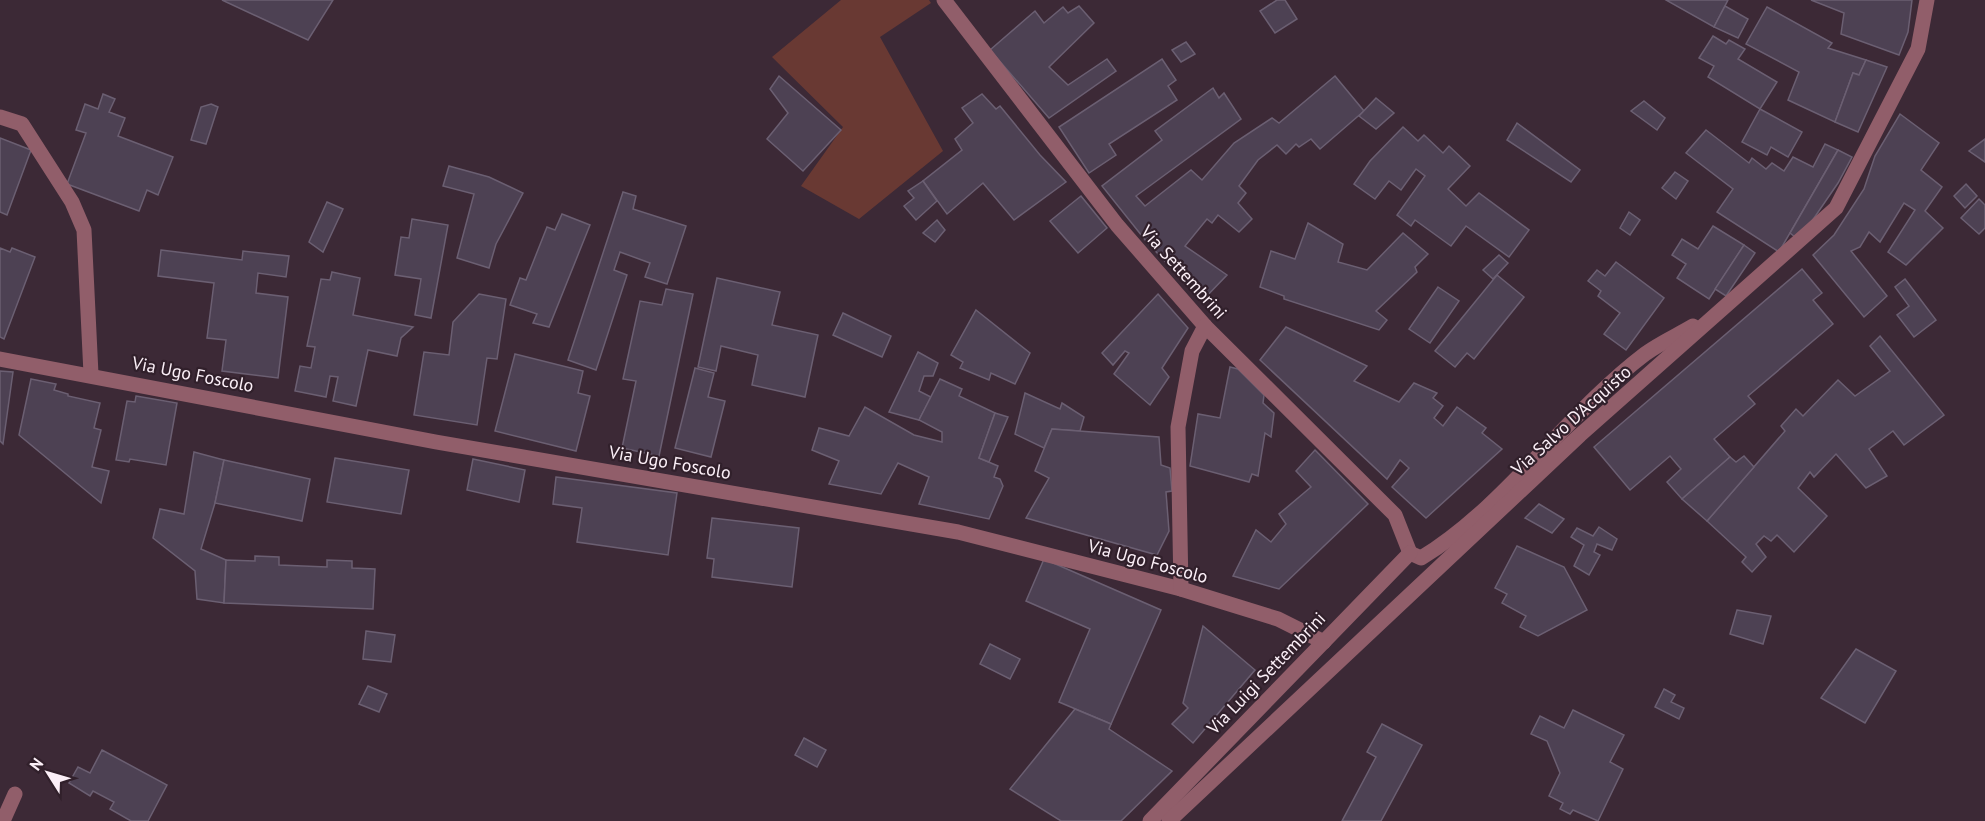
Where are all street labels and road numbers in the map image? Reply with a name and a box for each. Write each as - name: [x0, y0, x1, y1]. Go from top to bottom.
- street label: Via Settembrini: [1135, 219, 1232, 324]
- street label: Via Ugo Foscolo: [129, 351, 256, 397]
- street label: Via Salvo D'Acquisto: [1506, 360, 1636, 481]
- street label: Via Ugo Foscolo: [606, 440, 733, 484]
- street label: Via Ugo Foscolo: [1084, 534, 1211, 588]
- street label: Via Luigi Settembrini: [1201, 607, 1330, 740]

